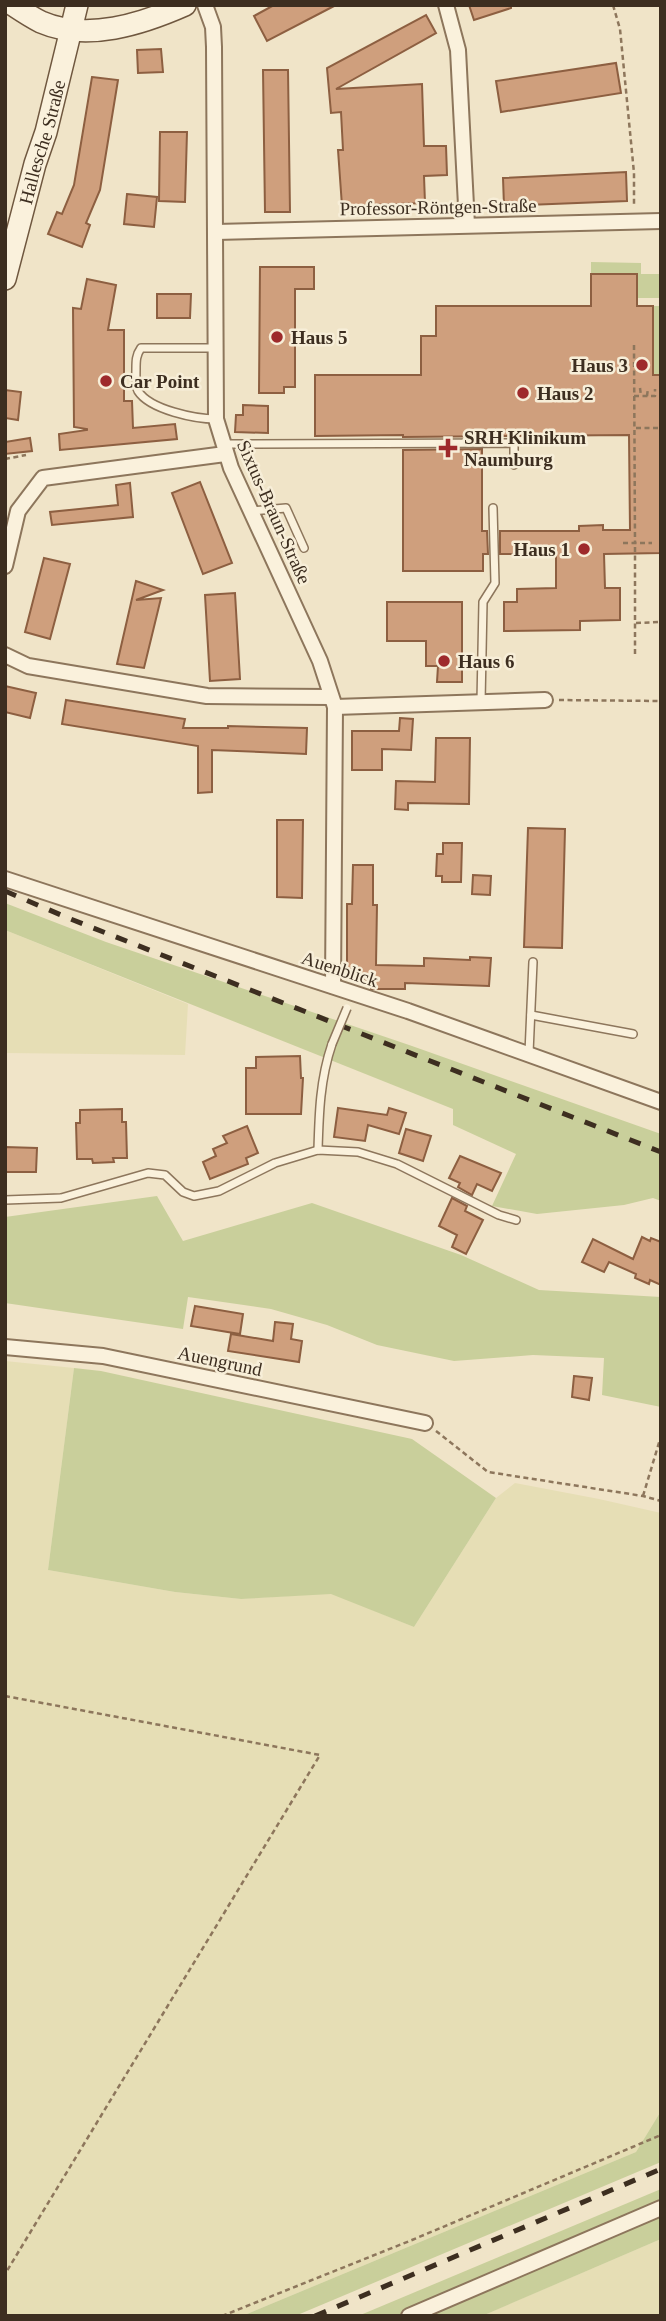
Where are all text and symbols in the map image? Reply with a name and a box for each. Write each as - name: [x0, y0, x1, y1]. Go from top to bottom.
- street label: Hallesche Straße: [14, 78, 69, 206]
- street label: Professor-Röntgen-Straße: [339, 195, 537, 219]
- place label: Haus 5: [291, 327, 348, 348]
- marker: Haus 5: [269, 329, 285, 345]
- place label: Haus 3: [572, 355, 628, 376]
- marker: Haus 3: [634, 357, 650, 373]
- place label: Car Point: [120, 371, 200, 392]
- marker: Car Point: [98, 373, 114, 389]
- place label: Haus 2: [537, 383, 594, 404]
- marker: Haus 2: [515, 385, 531, 401]
- place label: SRH Klinikum Naumburg: [464, 427, 586, 470]
- street label: Sixtus-Braun-Straße: [233, 437, 315, 587]
- marker: SRH Klinikum Naumburg: [438, 438, 458, 458]
- place label: Haus 1: [514, 539, 570, 560]
- marker: Haus 1: [576, 541, 592, 557]
- place label: Haus 6: [458, 651, 515, 672]
- marker: Haus 6: [436, 653, 452, 669]
- street label: Auenblick: [299, 947, 381, 991]
- street label: Auengrund: [176, 1342, 264, 1380]

